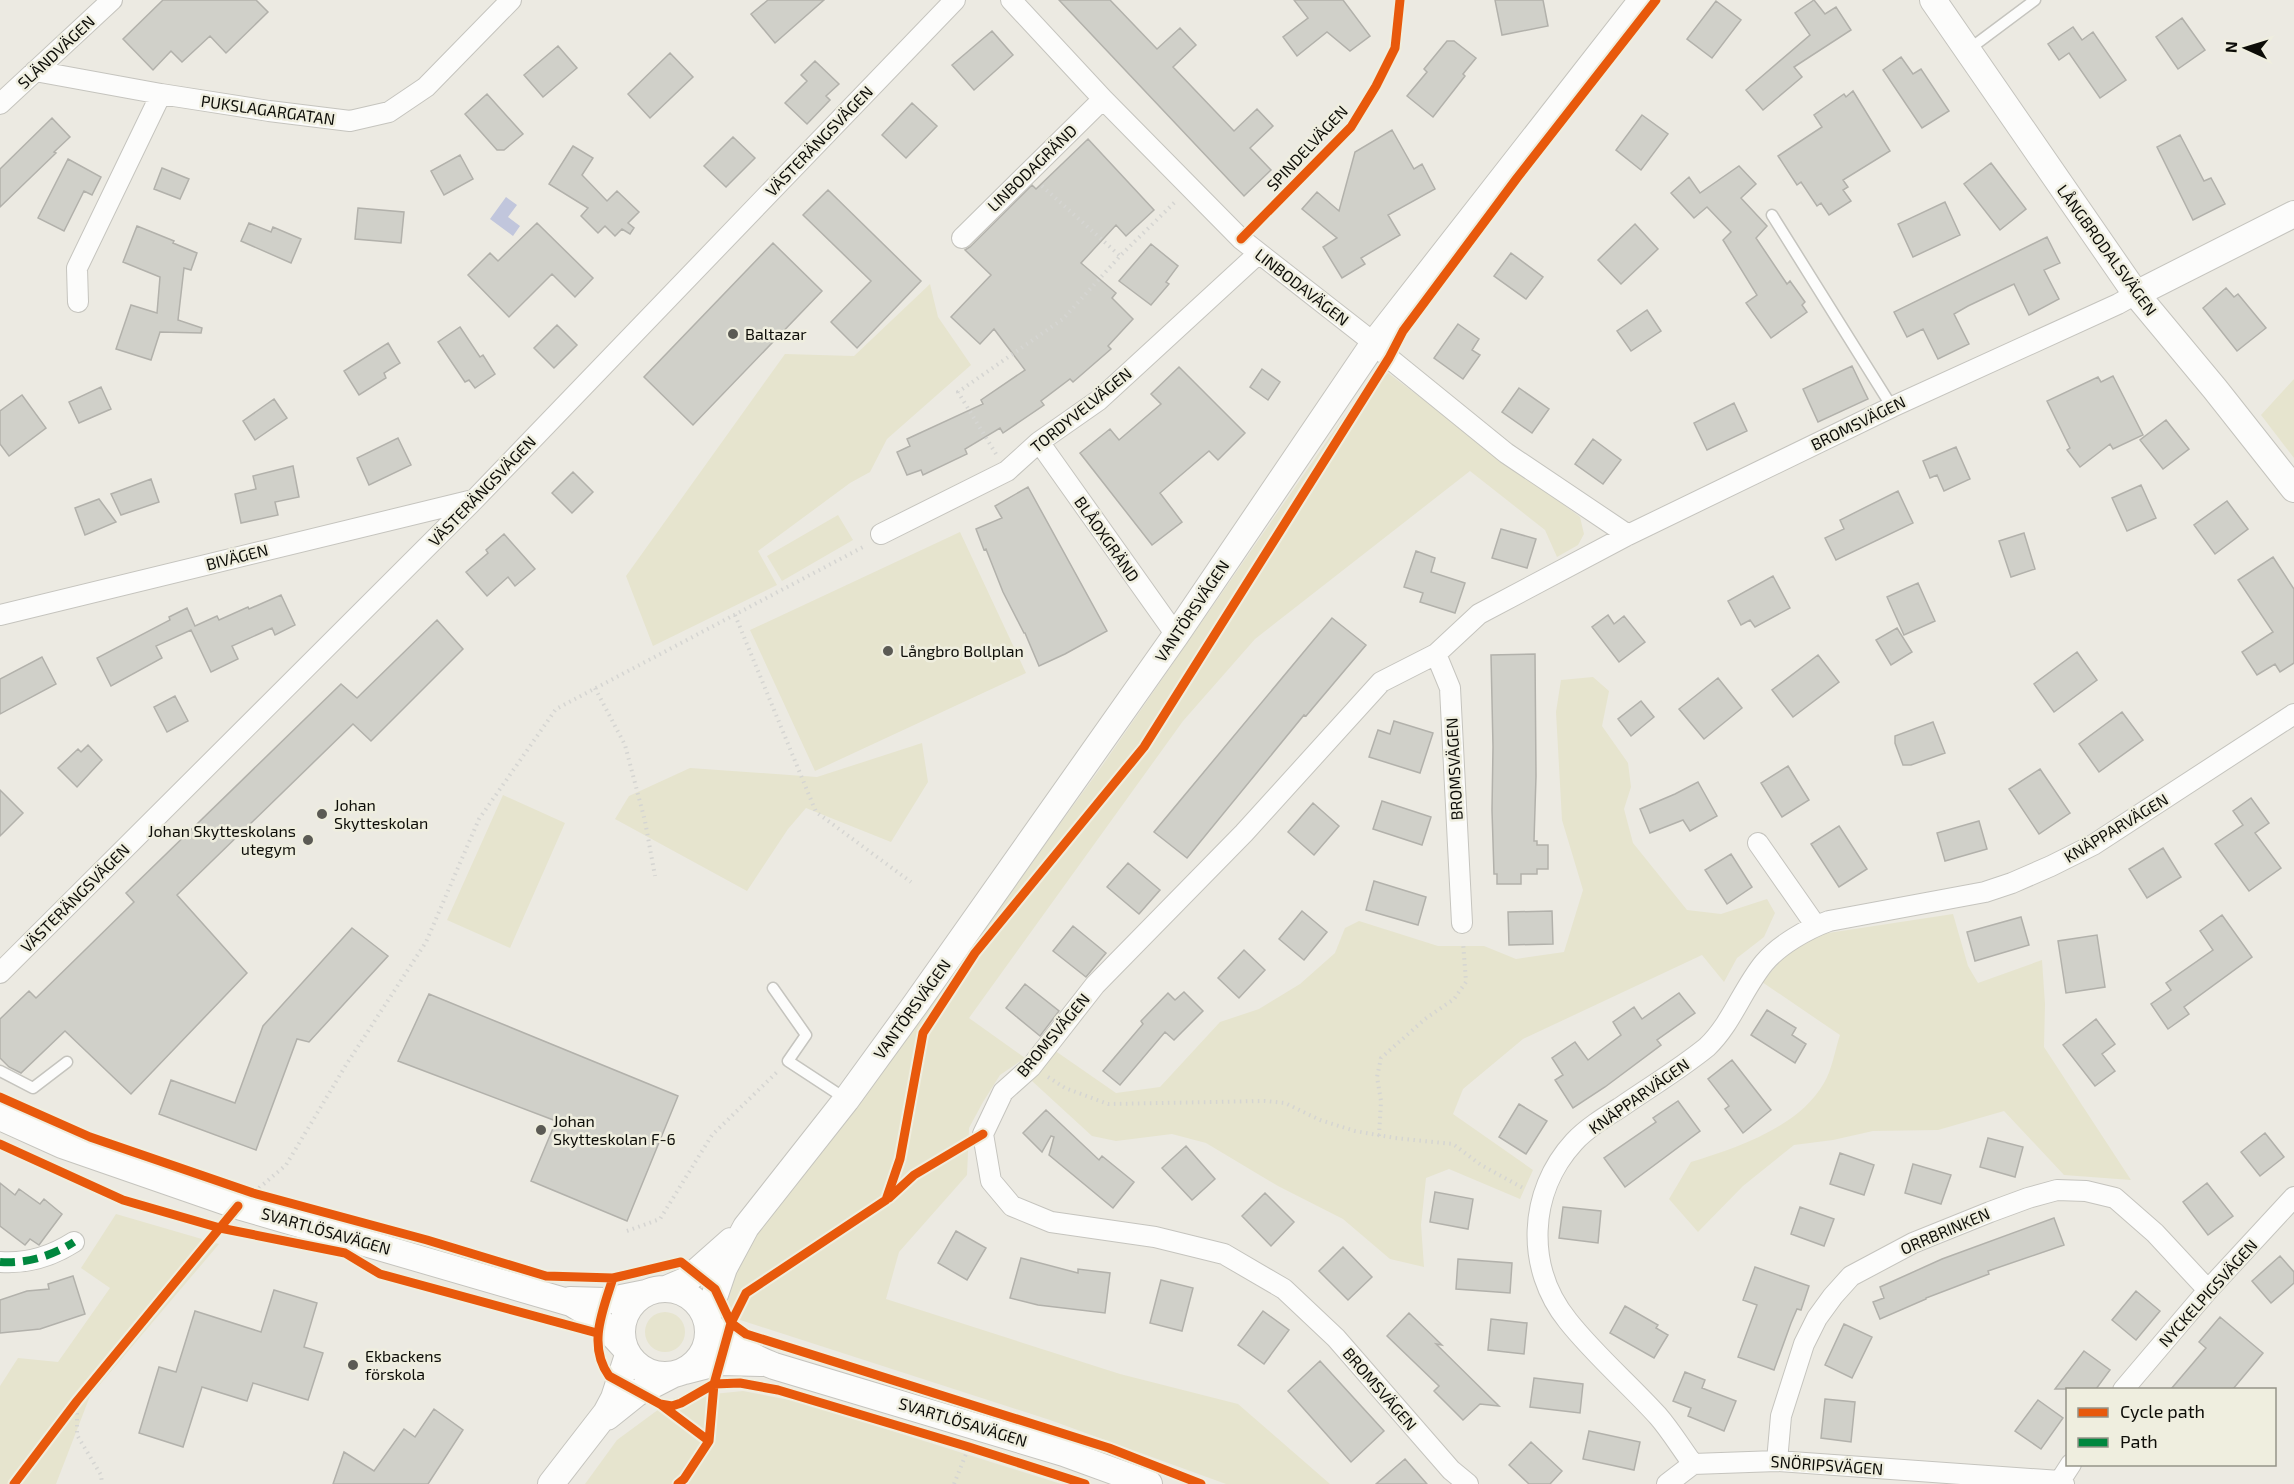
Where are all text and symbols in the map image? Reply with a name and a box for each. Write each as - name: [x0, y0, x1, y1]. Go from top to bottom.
- street label: SLÄNDVÄGEN: [13, 11, 98, 92]
- north arrow: [2216, 18, 2276, 78]
- text: N: [2221, 40, 2240, 53]
- street label: VÄSTERÄNGSVÄGEN: [761, 82, 876, 200]
- street label: PUKSLAGARGATAN: [200, 91, 336, 128]
- street label: SPINDELVÄGEN: [1262, 101, 1351, 194]
- street label: LINBODAGRÄND: [983, 120, 1080, 215]
- street label: LÅNGBRODALSVÄGEN: [2054, 181, 2161, 319]
- street label: LINBODAVÄGEN: [1252, 244, 1353, 329]
- place label: Baltazar: [745, 324, 807, 343]
- marker: Baltazar: [726, 327, 740, 341]
- street label: TORDYVELVÄGEN: [1026, 363, 1135, 456]
- street label: BROMSVÄGEN: [1807, 391, 1908, 454]
- street label: VÄSTERÄNGSVÄGEN: [424, 432, 539, 550]
- street label: BLÅOXGRÄND: [1071, 492, 1144, 585]
- street label: BIVÄGEN: [204, 540, 270, 573]
- street label: VANTÖRSVÄGEN: [1151, 556, 1233, 665]
- place label: Långbro Bollplan: [900, 641, 1024, 660]
- marker: Långbro Bollplan: [881, 644, 895, 658]
- street label: BROMSVÄGEN: [1441, 717, 1466, 821]
- street label: KNÄPPARVÄGEN: [2060, 789, 2171, 866]
- place label: Johan Skytteskolan: [334, 795, 428, 832]
- marker: Johan Skytteskolan: [315, 807, 329, 821]
- place label: Johan Skytteskolans utegym: [148, 821, 296, 858]
- marker: Johan Skytteskolans utegym: [301, 833, 315, 847]
- street label: VÄSTERÄNGSVÄGEN: [16, 839, 133, 956]
- street label: VANTÖRSVÄGEN: [869, 955, 954, 1062]
- street label: BROMSVÄGEN: [1012, 989, 1093, 1080]
- street label: KNÄPPARVÄGEN: [1585, 1054, 1693, 1137]
- place label: Johan Skytteskolan F-6: [553, 1111, 676, 1148]
- marker: Johan Skytteskolan F-6: [534, 1123, 548, 1137]
- street label: SVARTLÖSAVÄGEN: [259, 1203, 393, 1258]
- street label: ORRBRINKEN: [1897, 1203, 1992, 1258]
- street label: NYCKELPIGSVÄGEN: [2154, 1235, 2261, 1350]
- street label: BROMSVÄGEN: [1339, 1344, 1421, 1434]
- place label: Ekbackens förskola: [365, 1346, 442, 1383]
- marker: Ekbackens förskola: [346, 1358, 360, 1372]
- legend: [2066, 1388, 2276, 1466]
- street label: SVARTLÖSAVÄGEN: [897, 1393, 1030, 1450]
- text: Cycle path: [2120, 1400, 2205, 1422]
- text: Path: [2120, 1430, 2158, 1452]
- street label: SNÖRIPSVÄGEN: [1770, 1451, 1884, 1478]

